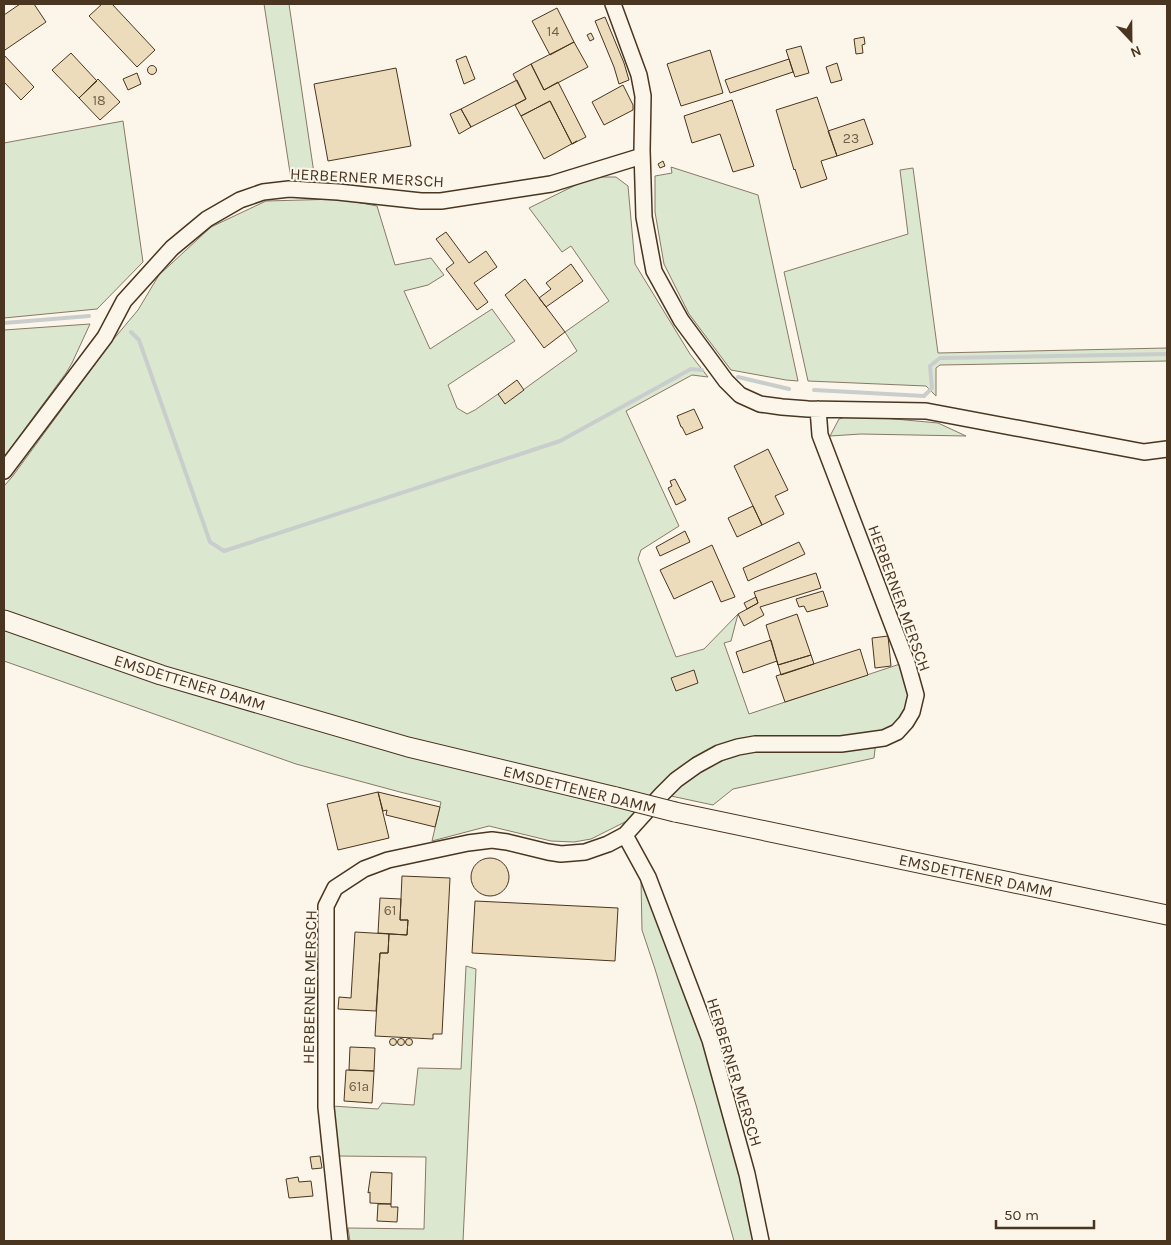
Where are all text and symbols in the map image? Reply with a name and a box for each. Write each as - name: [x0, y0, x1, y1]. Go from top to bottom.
- north arrow: [1106, 15, 1156, 65]
- house number: 14: [547, 23, 559, 40]
- text: N: [1128, 42, 1144, 61]
- house number: 18: [92, 92, 106, 109]
- house number: 23: [843, 130, 859, 147]
- street label: HERBERNER MERSCH: [289, 164, 445, 191]
- street label: HERBERNER MERSCH: [864, 522, 935, 674]
- street label: EMSDETTENER DAMM: [112, 650, 268, 715]
- street label: EMSDETTENER DAMM: [501, 761, 658, 818]
- street label: EMSDETTENER DAMM: [897, 850, 1055, 901]
- house number: 61: [384, 902, 396, 919]
- street label: HERBERNER MERSCH: [299, 910, 320, 1064]
- street label: HERBERNER MERSCH: [703, 996, 766, 1149]
- house number: 61a: [349, 1078, 369, 1095]
- scale bar: [996, 1198, 1094, 1230]
- text: 50 m: [1004, 1206, 1039, 1224]

